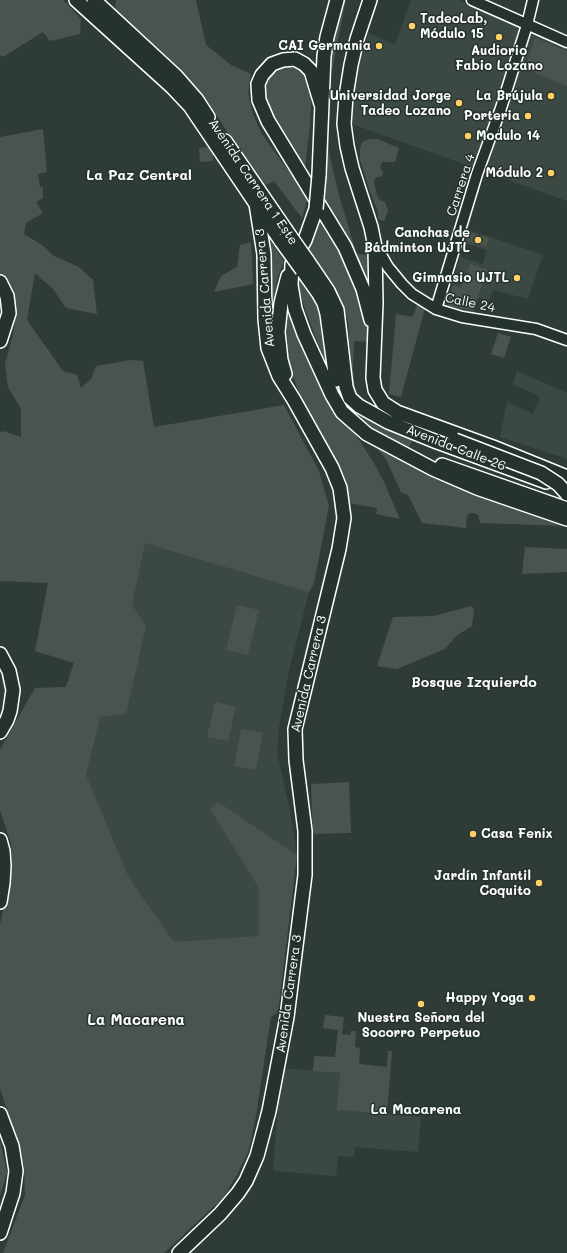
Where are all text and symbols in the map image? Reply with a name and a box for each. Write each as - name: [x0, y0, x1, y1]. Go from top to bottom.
- place label: TadeoLab, Módulo 15: [420, 11, 487, 42]
- marker: TadeoLab, Módulo 15: [407, 21, 417, 31]
- marker: Audiorio Fabio Lozano: [494, 32, 504, 42]
- place label: CAI Germania: [278, 38, 371, 54]
- marker: CAI Germania: [374, 41, 384, 51]
- place label: Audiorio Fabio Lozano: [455, 43, 543, 74]
- place label: Universidad Jorge Tadeo Lozano: [330, 88, 451, 119]
- place label: La Brújula: [476, 88, 543, 104]
- marker: La Brújula: [546, 91, 556, 101]
- marker: Universidad Jorge Tadeo Lozano: [454, 98, 464, 108]
- place label: Porteria: [464, 108, 520, 124]
- marker: Porteria: [523, 111, 533, 121]
- street label: Avenida Carrera 1 Este: [205, 116, 301, 248]
- place label: Modulo 14: [476, 128, 540, 144]
- marker: Modulo 14: [463, 131, 473, 141]
- street label: Carrera 4: [444, 152, 478, 218]
- place label: Módulo 2: [486, 165, 543, 181]
- district label: La Paz Central: [86, 168, 192, 184]
- marker: Módulo 2: [546, 168, 556, 178]
- place label: Canchas de Bádminton UJTL: [364, 225, 470, 256]
- street label: Avenida Carrera 3: [252, 228, 278, 348]
- marker: Canchas de Bádminton UJTL: [473, 235, 483, 245]
- place label: Gimnasio UJTL: [412, 270, 509, 286]
- marker: Gimnasio UJTL: [512, 273, 522, 283]
- street label: Calle 24: [443, 290, 497, 316]
- street label: Avenida Calle 26: [404, 422, 508, 474]
- street label: Avenida Carrera 3: [288, 614, 330, 734]
- district label: Bosque Izquierdo: [411, 675, 537, 691]
- place label: Casa Fenix: [481, 826, 553, 842]
- marker: Casa Fenix: [468, 829, 478, 839]
- place label: Jardín Infantil Coquito: [434, 868, 531, 899]
- marker: Jardín Infantil Coquito: [534, 878, 544, 888]
- street label: Avenida Carrera 3: [273, 934, 305, 1054]
- place label: Happy Yoga: [445, 990, 524, 1006]
- marker: Happy Yoga: [527, 993, 537, 1003]
- marker: Nuestra Señora del Socorro Perpetuo: [416, 999, 426, 1009]
- place label: Nuestra Señora del Socorro Perpetuo: [358, 1010, 484, 1041]
- district label: La Macarena: [87, 1011, 185, 1029]
- district label: La Macarena: [371, 1102, 461, 1118]

